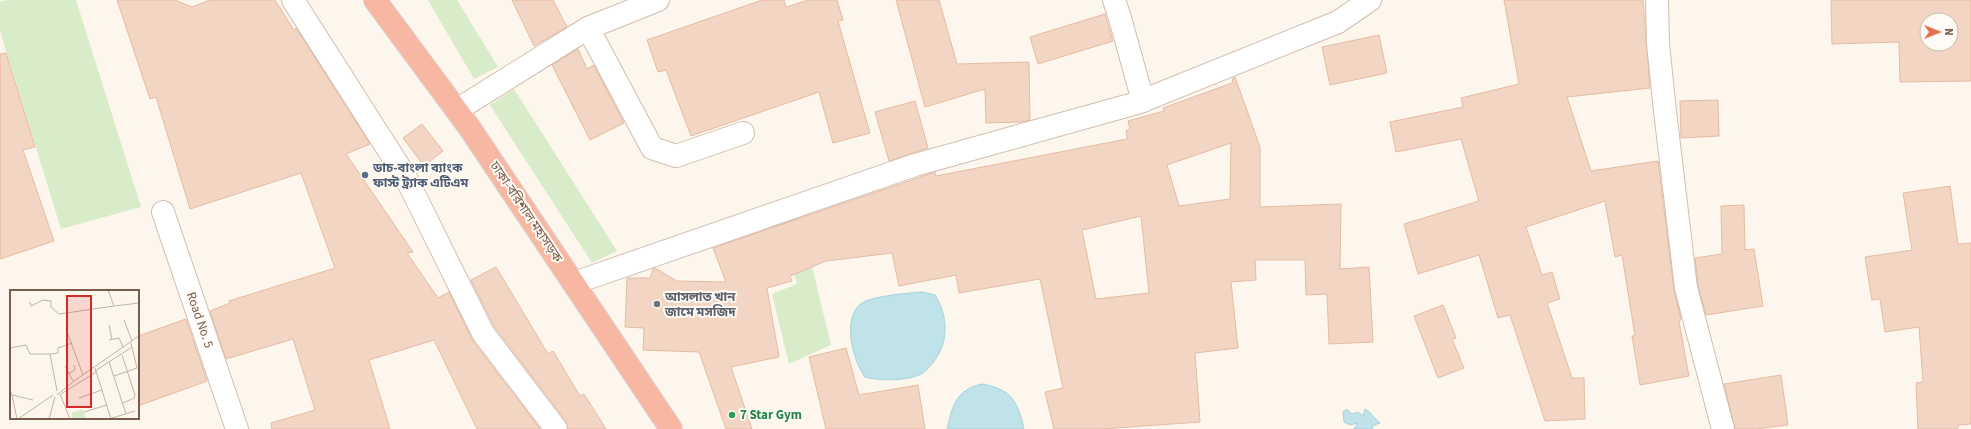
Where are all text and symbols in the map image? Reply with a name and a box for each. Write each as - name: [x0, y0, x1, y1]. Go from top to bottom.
- north arrow: [1919, 12, 1959, 52]
- text: N: [1941, 28, 1956, 36]
- street label: ঢাকা-বরিশাল মহাসড়ক: [485, 157, 567, 266]
- place label: ডাচ-বাংলা ব্যাংক ফাস্ট ট্র্যাক এটিএম: [372, 159, 469, 192]
- marker: ডাচ-বাংলা ব্যাংক ফাস্ট ট্র্যাক এটিএম: [360, 170, 370, 180]
- place label: আসলাত খান জামে মসজিদ: [664, 288, 736, 321]
- inset map: [10, 290, 139, 419]
- street label: Road No. 5: [182, 290, 218, 350]
- marker: আসলাত খান জামে মসজিদ: [652, 299, 662, 309]
- place label: 7 Star Gym: [740, 406, 802, 424]
- marker: 7 Star Gym: [727, 410, 737, 420]

